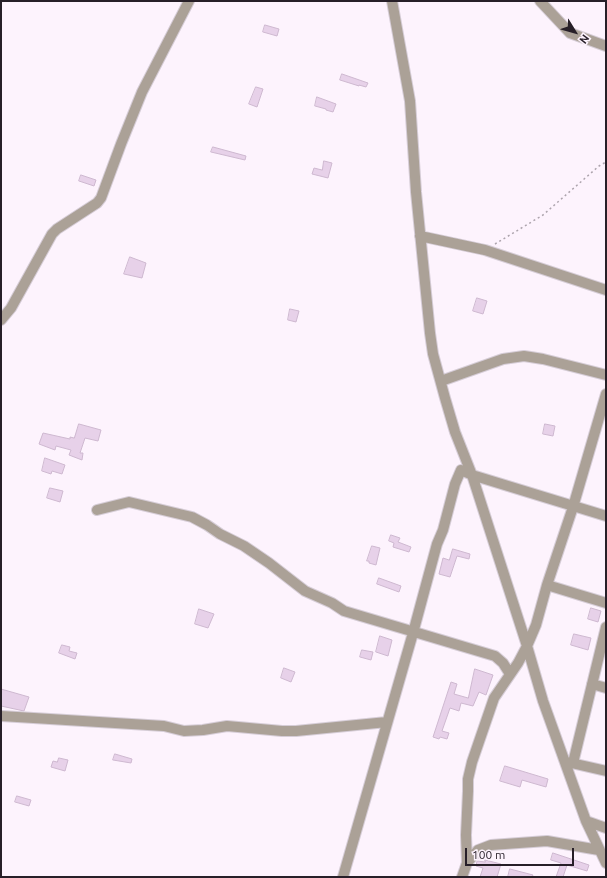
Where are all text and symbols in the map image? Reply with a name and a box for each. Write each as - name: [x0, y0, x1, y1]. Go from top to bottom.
- north arrow: [555, 12, 595, 52]
- text: N: [577, 32, 592, 46]
- scale bar: [467, 840, 576, 866]
- text: 100 m: [472, 848, 505, 861]

